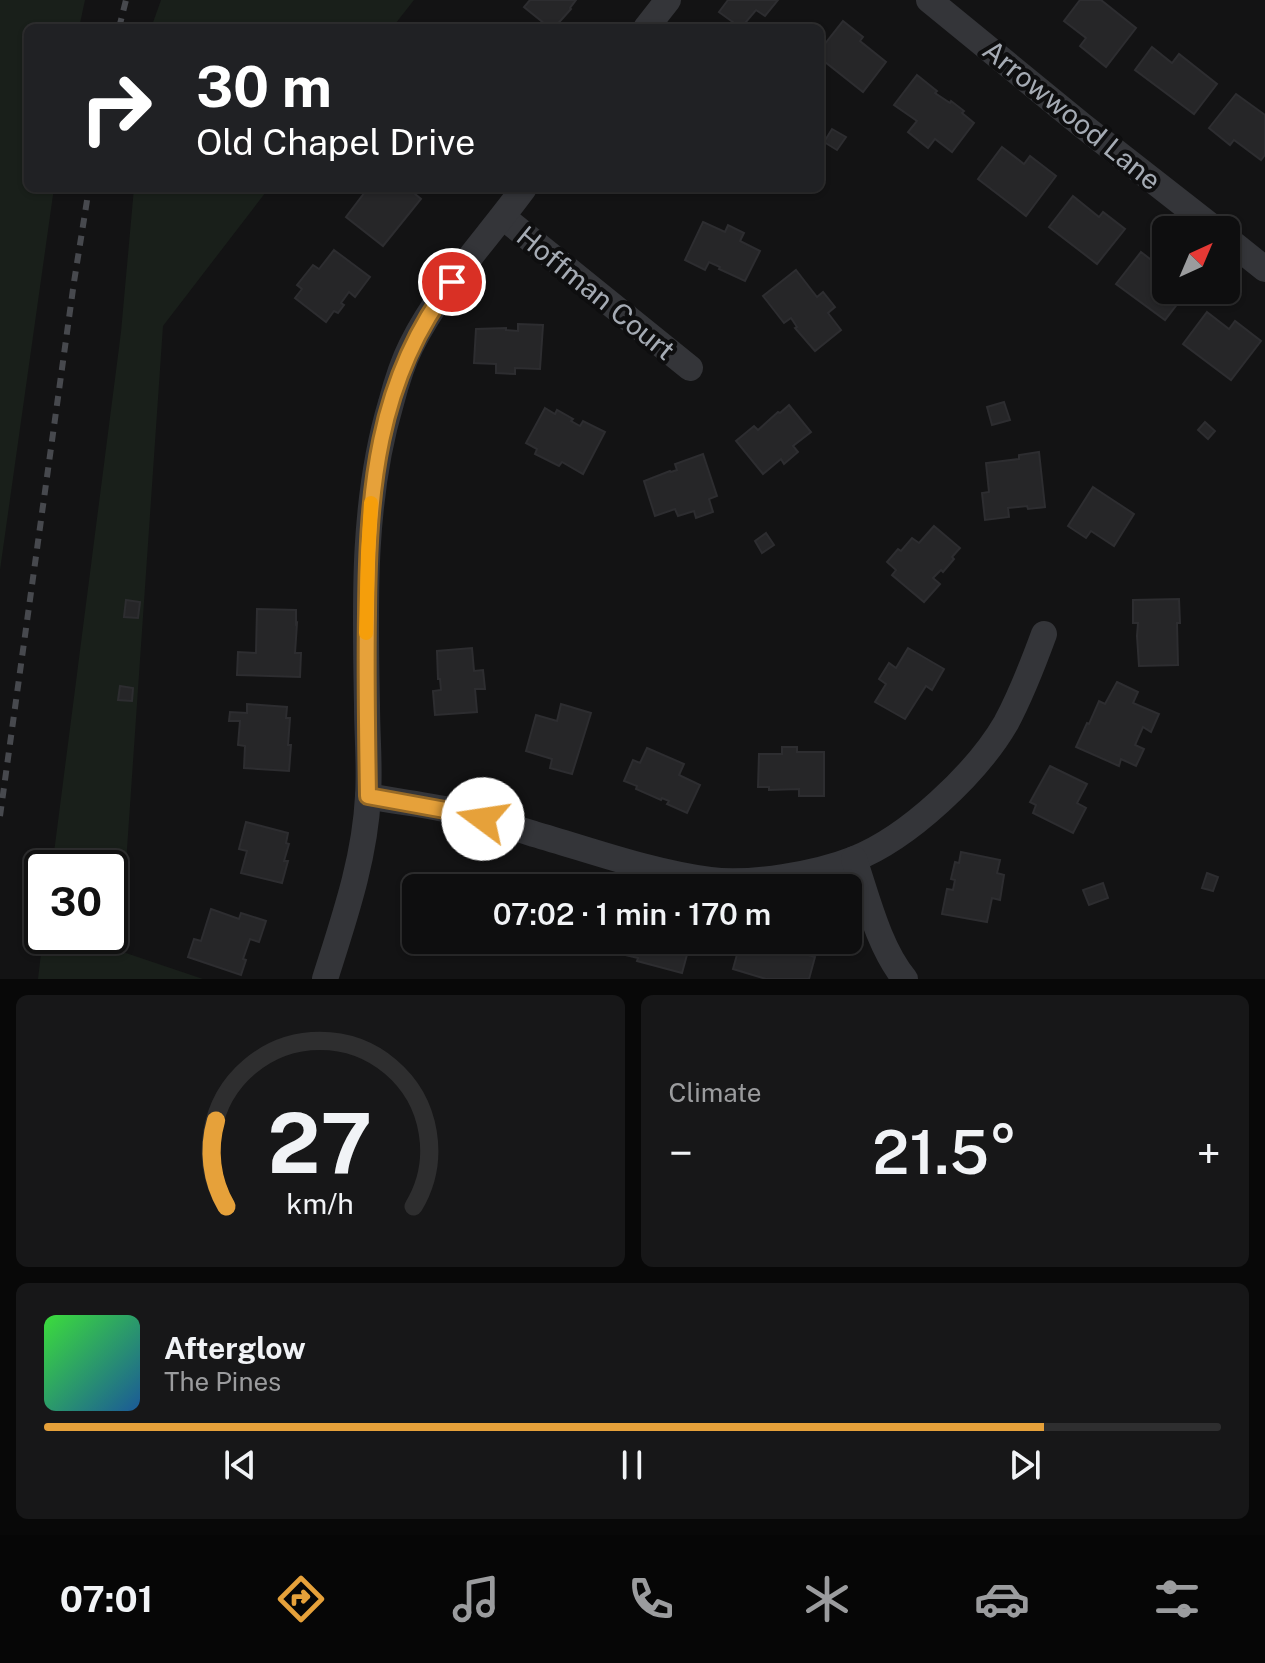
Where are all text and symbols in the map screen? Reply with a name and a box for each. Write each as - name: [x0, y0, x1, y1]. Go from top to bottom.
- street label: Arrowwood Lane: [977, 33, 1168, 196]
- text: 30 m: [196, 54, 332, 120]
- icon: right: [64, 56, 168, 160]
- text: Old Chapel Drive: [196, 121, 475, 163]
- north arrow: [1152, 216, 1240, 304]
- map controls: [1152, 216, 1240, 304]
- street label: Hoffman Court: [511, 219, 682, 366]
- pin: [418, 248, 486, 316]
- icon: arrive: [430, 260, 474, 304]
- position arrow: [441, 777, 525, 861]
- speed limit sign: 30: [24, 850, 128, 954]
- text: 07:02 · 1 min · 170 m: [493, 896, 771, 932]
- text: Climate: [669, 1077, 762, 1108]
- text: 27: [268, 1094, 373, 1192]
- text: 21.5°: [872, 1117, 1017, 1188]
- text: −: [669, 1127, 693, 1179]
- text: +: [1197, 1127, 1221, 1179]
- text: km/h: [287, 1187, 354, 1220]
- text: Afterglow: [164, 1330, 306, 1366]
- text: The Pines: [164, 1366, 281, 1397]
- icon: previous: [218, 1443, 262, 1487]
- icon: pause: [610, 1443, 654, 1487]
- icon: next: [1003, 1443, 1047, 1487]
- icon: directions: [273, 1571, 329, 1627]
- icon: music: [448, 1571, 504, 1627]
- icon: phone: [623, 1571, 679, 1627]
- icon: climate: [799, 1571, 855, 1627]
- icon: car: [974, 1571, 1030, 1627]
- icon: filters: [1149, 1571, 1205, 1627]
- text: 07:01: [60, 1578, 153, 1620]

